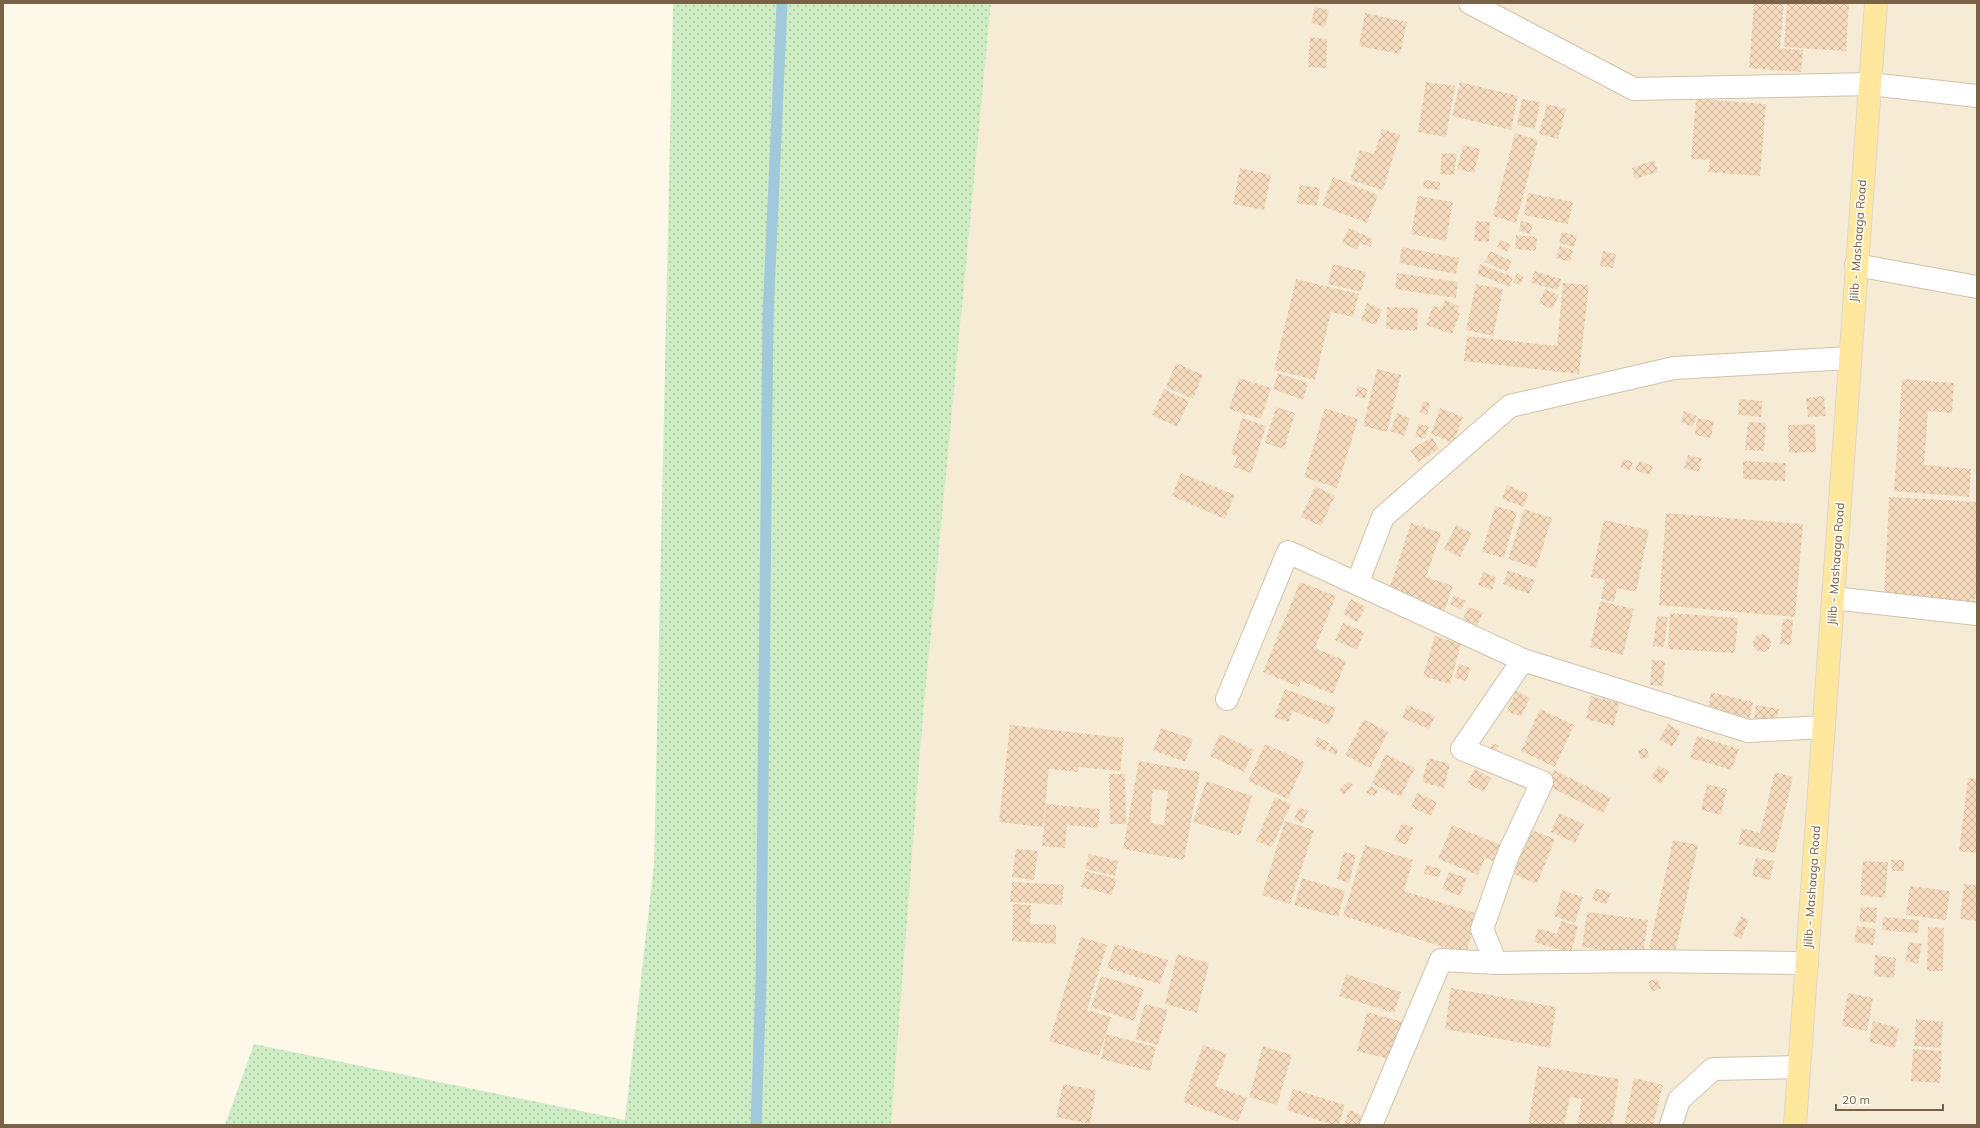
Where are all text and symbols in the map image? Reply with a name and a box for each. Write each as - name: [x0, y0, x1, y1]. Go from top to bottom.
- street label: Jilib - Mashaaga Road: [1846, 179, 1869, 303]
- street label: Jilib - Mashaaga Road: [1824, 502, 1847, 626]
- street label: Jilib - Mashaaga Road: [1800, 825, 1823, 949]
- scale bar: [1836, 1086, 1943, 1112]
- text: 20 m: [1842, 1092, 1870, 1107]

